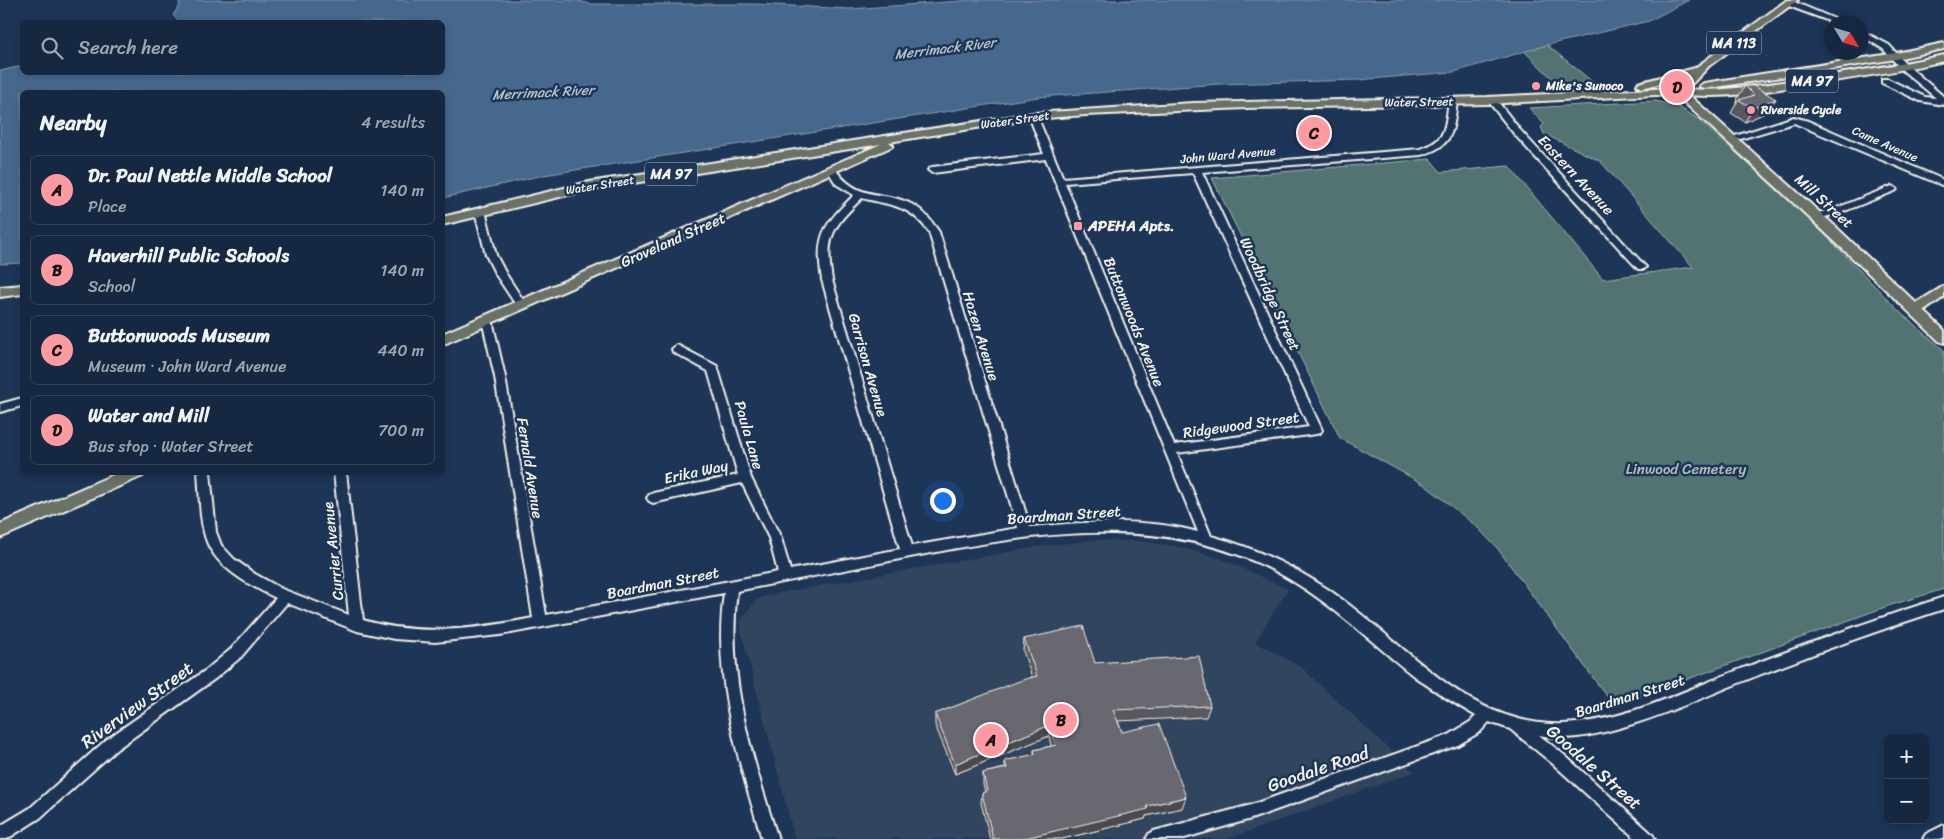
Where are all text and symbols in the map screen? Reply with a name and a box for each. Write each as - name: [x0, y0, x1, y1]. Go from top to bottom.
- north arrow: [1824, 15, 1869, 60]
- search box: [20, 20, 445, 75]
- water label: Merrimack River: [893, 30, 1000, 67]
- text: Search here: [78, 31, 178, 64]
- road number: MA 113: [1706, 32, 1762, 54]
- icon: search: [38, 34, 66, 62]
- pin: D: [1661, 68, 1693, 106]
- road number: MA 97: [1786, 70, 1838, 92]
- place label: Mike's Sunoco: [1545, 75, 1624, 97]
- water label: Merrimack River: [492, 77, 598, 108]
- marker: Mike's Sunoco: [1530, 80, 1542, 92]
- street label: Water Street: [1384, 90, 1454, 114]
- place label: Riverside Cycle: [1760, 99, 1842, 121]
- text: Nearby: [40, 104, 106, 142]
- street label: Water Street: [979, 104, 1051, 136]
- marker: Riverside Cycle: [1745, 104, 1757, 116]
- text: 4 results: [361, 108, 425, 137]
- pin: C: [1298, 114, 1330, 152]
- street label: Came Avenue: [1848, 120, 1922, 168]
- street label: Eastern Avenue: [1531, 128, 1621, 222]
- street label: John Ward Avenue: [1178, 140, 1277, 170]
- text: Dr. Paul Nettle Middle School: [88, 159, 332, 192]
- road number: MA 97: [645, 162, 697, 185]
- street label: Mill Street: [1788, 167, 1860, 235]
- street label: Water Street: [564, 169, 636, 201]
- text: A: [52, 176, 62, 205]
- text: 140 m: [381, 176, 424, 205]
- text: Place: [88, 192, 127, 221]
- street label: Groveland Street: [616, 205, 730, 275]
- place label: APEHA Apts.: [1087, 213, 1175, 239]
- marker: APEHA Apts.: [1072, 220, 1084, 232]
- street label: Woodbridge Street: [1232, 233, 1308, 356]
- text: Haverhill Public Schools: [88, 239, 289, 272]
- street label: Buttonwoods Avenue: [1096, 253, 1172, 391]
- text: B: [52, 256, 62, 285]
- text: 140 m: [381, 256, 424, 285]
- text: School: [88, 272, 135, 301]
- street label: Hazen Avenue: [955, 288, 1007, 384]
- street label: Garrison Avenue: [841, 310, 895, 420]
- text: Buttonwoods Museum: [88, 319, 270, 352]
- text: C: [52, 336, 62, 365]
- text: 440 m: [377, 336, 424, 365]
- text: Museum · John Ward Avenue: [88, 352, 286, 381]
- street label: Paula Lane: [727, 397, 771, 473]
- text: Water and Mill: [88, 399, 209, 432]
- street label: Ridgewood Street: [1181, 404, 1301, 446]
- text: D: [52, 416, 62, 445]
- text: 700 m: [378, 416, 424, 445]
- street label: Fernald Avenue: [509, 416, 551, 521]
- text: Bus stop · Water Street: [88, 432, 253, 461]
- street label: Erika Way: [662, 452, 731, 491]
- park label: Linwood Cemetery: [1626, 456, 1746, 482]
- your location: [930, 488, 956, 514]
- street label: Boardman Street: [1006, 498, 1122, 532]
- street label: Currier Avenue: [315, 500, 351, 602]
- street label: Boardman Street: [605, 559, 722, 607]
- street label: Riverview Street: [74, 653, 200, 757]
- street label: Boardman Street: [1572, 667, 1689, 725]
- pin: B: [1045, 701, 1077, 739]
- street label: Goodale Street: [1539, 716, 1649, 818]
- pin: A: [975, 721, 1007, 759]
- map controls: [1884, 734, 1929, 824]
- button: +: [1884, 734, 1929, 779]
- street label: Goodale Road: [1263, 736, 1375, 801]
- button: −: [1884, 779, 1929, 824]

